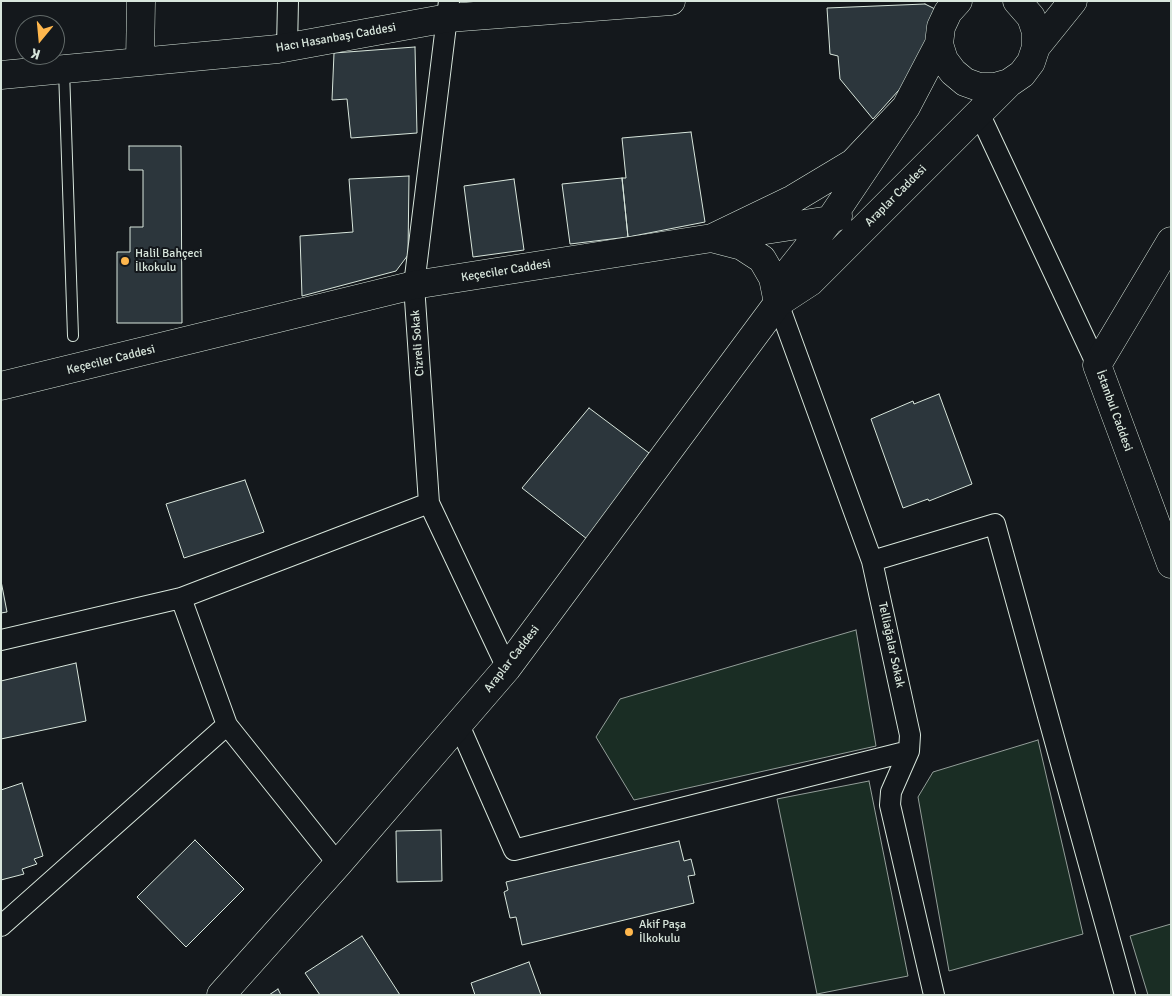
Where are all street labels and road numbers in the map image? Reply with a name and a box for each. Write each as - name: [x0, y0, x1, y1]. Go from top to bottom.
- street label: Hacı Hasanbaşı Caddesi: [275, 20, 397, 56]
- street label: Araplar Caddesi: [862, 162, 930, 230]
- street label: Keçeciler Caddesi: [460, 257, 552, 285]
- street label: Cizreli Sokak: [409, 309, 427, 377]
- street label: Keçeciler Caddesi: [65, 342, 157, 378]
- street label: İstanbul Caddesi: [1093, 369, 1135, 453]
- street label: Telliağalar Sokak: [875, 601, 907, 689]
- street label: Araplar Caddesi: [481, 623, 543, 695]

